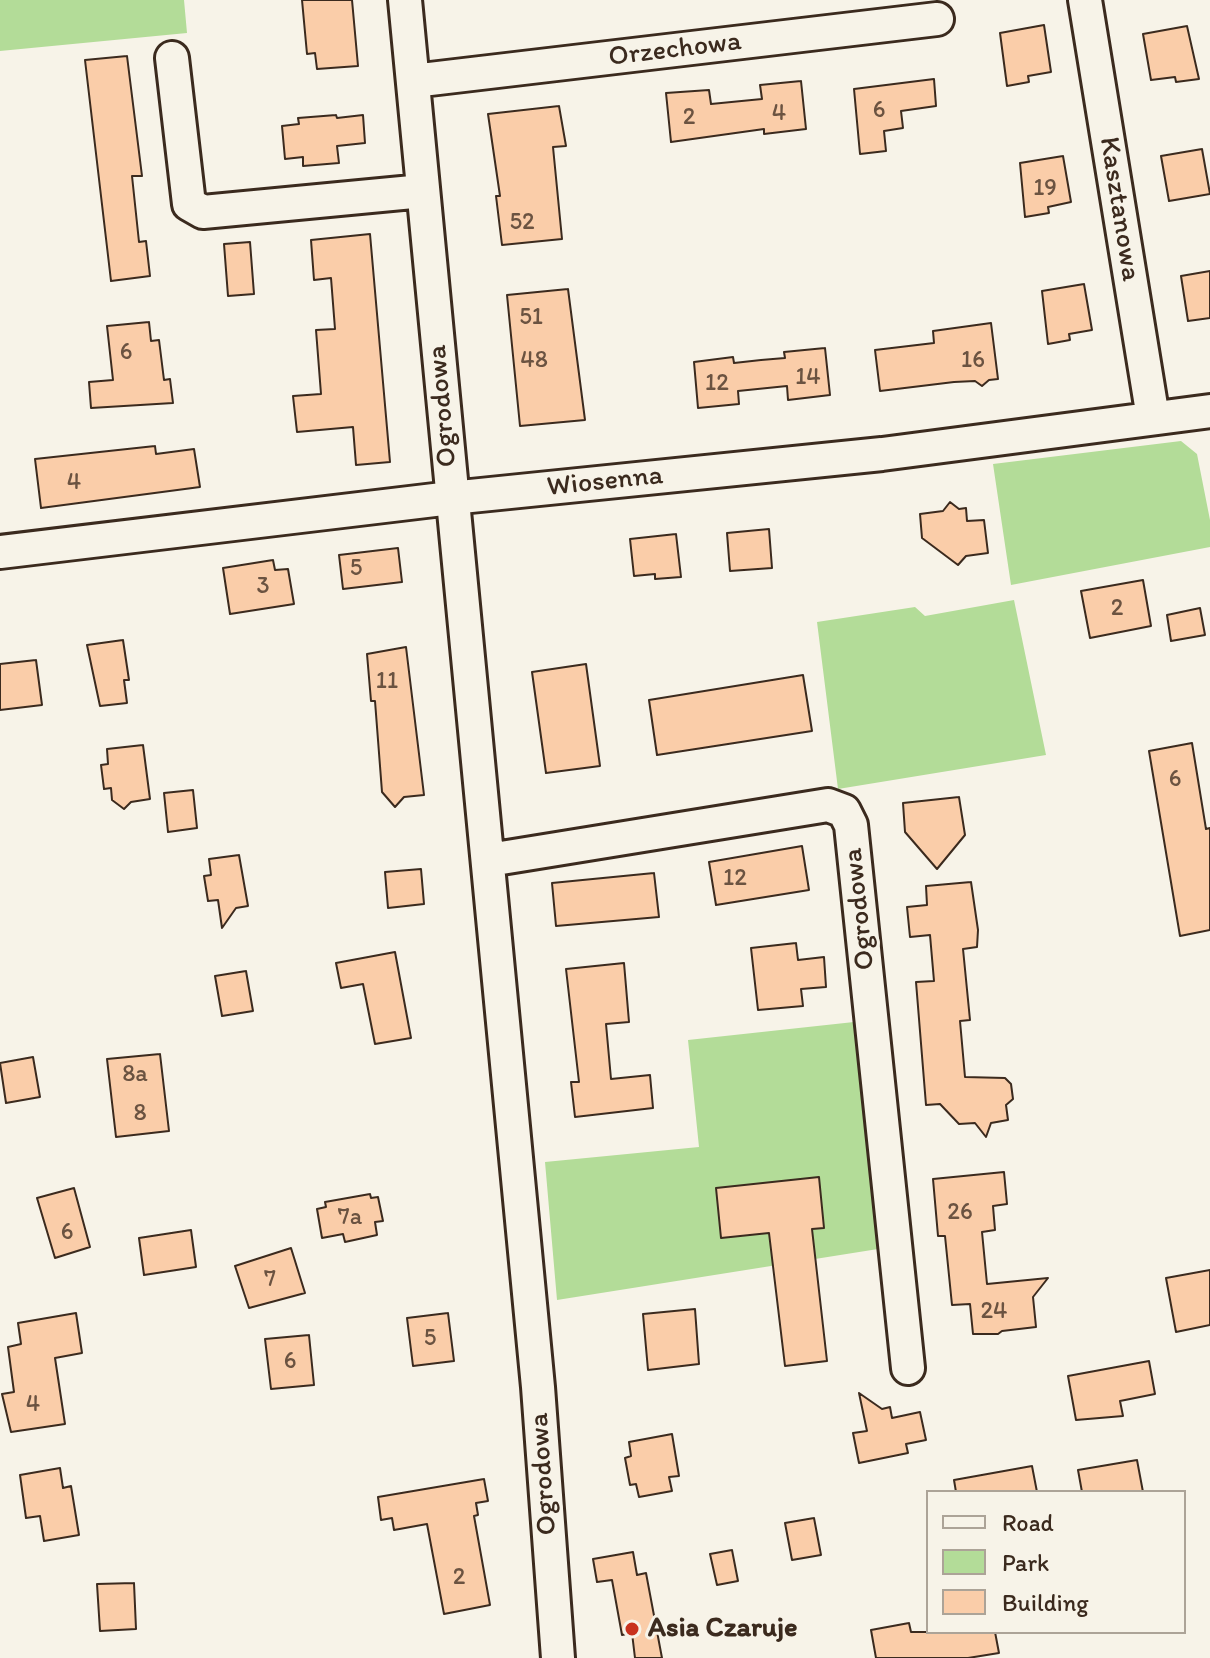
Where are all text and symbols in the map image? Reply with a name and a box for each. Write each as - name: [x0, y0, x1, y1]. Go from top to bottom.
- street label: Orzechowa: [607, 25, 743, 75]
- house number: 6: [873, 97, 885, 125]
- house number: 4: [772, 100, 786, 128]
- house number: 2: [683, 104, 695, 132]
- street label: Kasztanowa: [1091, 134, 1147, 284]
- house number: 19: [1033, 175, 1057, 203]
- house number: 52: [509, 209, 535, 237]
- house number: 51: [519, 304, 543, 332]
- house number: 6: [120, 339, 132, 367]
- street label: Ogrodowa: [421, 343, 465, 469]
- house number: 48: [520, 347, 548, 375]
- house number: 16: [961, 347, 985, 375]
- house number: 14: [795, 364, 821, 392]
- house number: 12: [705, 370, 729, 398]
- street label: Wiosenna: [545, 459, 665, 505]
- house number: 4: [67, 469, 81, 497]
- house number: 5: [350, 555, 362, 583]
- house number: 3: [256, 573, 270, 601]
- house number: 2: [1111, 595, 1123, 623]
- house number: 11: [376, 668, 398, 696]
- house number: 6: [1169, 766, 1181, 794]
- street label: Ogrodowa: [837, 846, 883, 972]
- house number: 12: [723, 865, 747, 893]
- house number: 8a: [122, 1061, 148, 1089]
- house number: 8: [133, 1100, 147, 1128]
- house number: 26: [947, 1199, 973, 1227]
- house number: 7a: [338, 1204, 362, 1232]
- house number: 6: [61, 1219, 73, 1247]
- house number: 7: [264, 1266, 276, 1294]
- house number: 24: [980, 1298, 1008, 1326]
- house number: 5: [424, 1325, 436, 1353]
- house number: 6: [284, 1348, 296, 1376]
- house number: 4: [26, 1391, 40, 1419]
- street label: Ogrodowa: [523, 1412, 565, 1536]
- legend: [926, 1490, 1186, 1634]
- text: Road: [1002, 1508, 1054, 1537]
- text: Park: [1002, 1548, 1049, 1577]
- house number: 2: [453, 1564, 465, 1592]
- text: Building: [1002, 1588, 1089, 1617]
- place label: Asia Czaruje: [648, 1612, 797, 1646]
- marker: Asia Czaruje: [623, 1620, 641, 1638]

